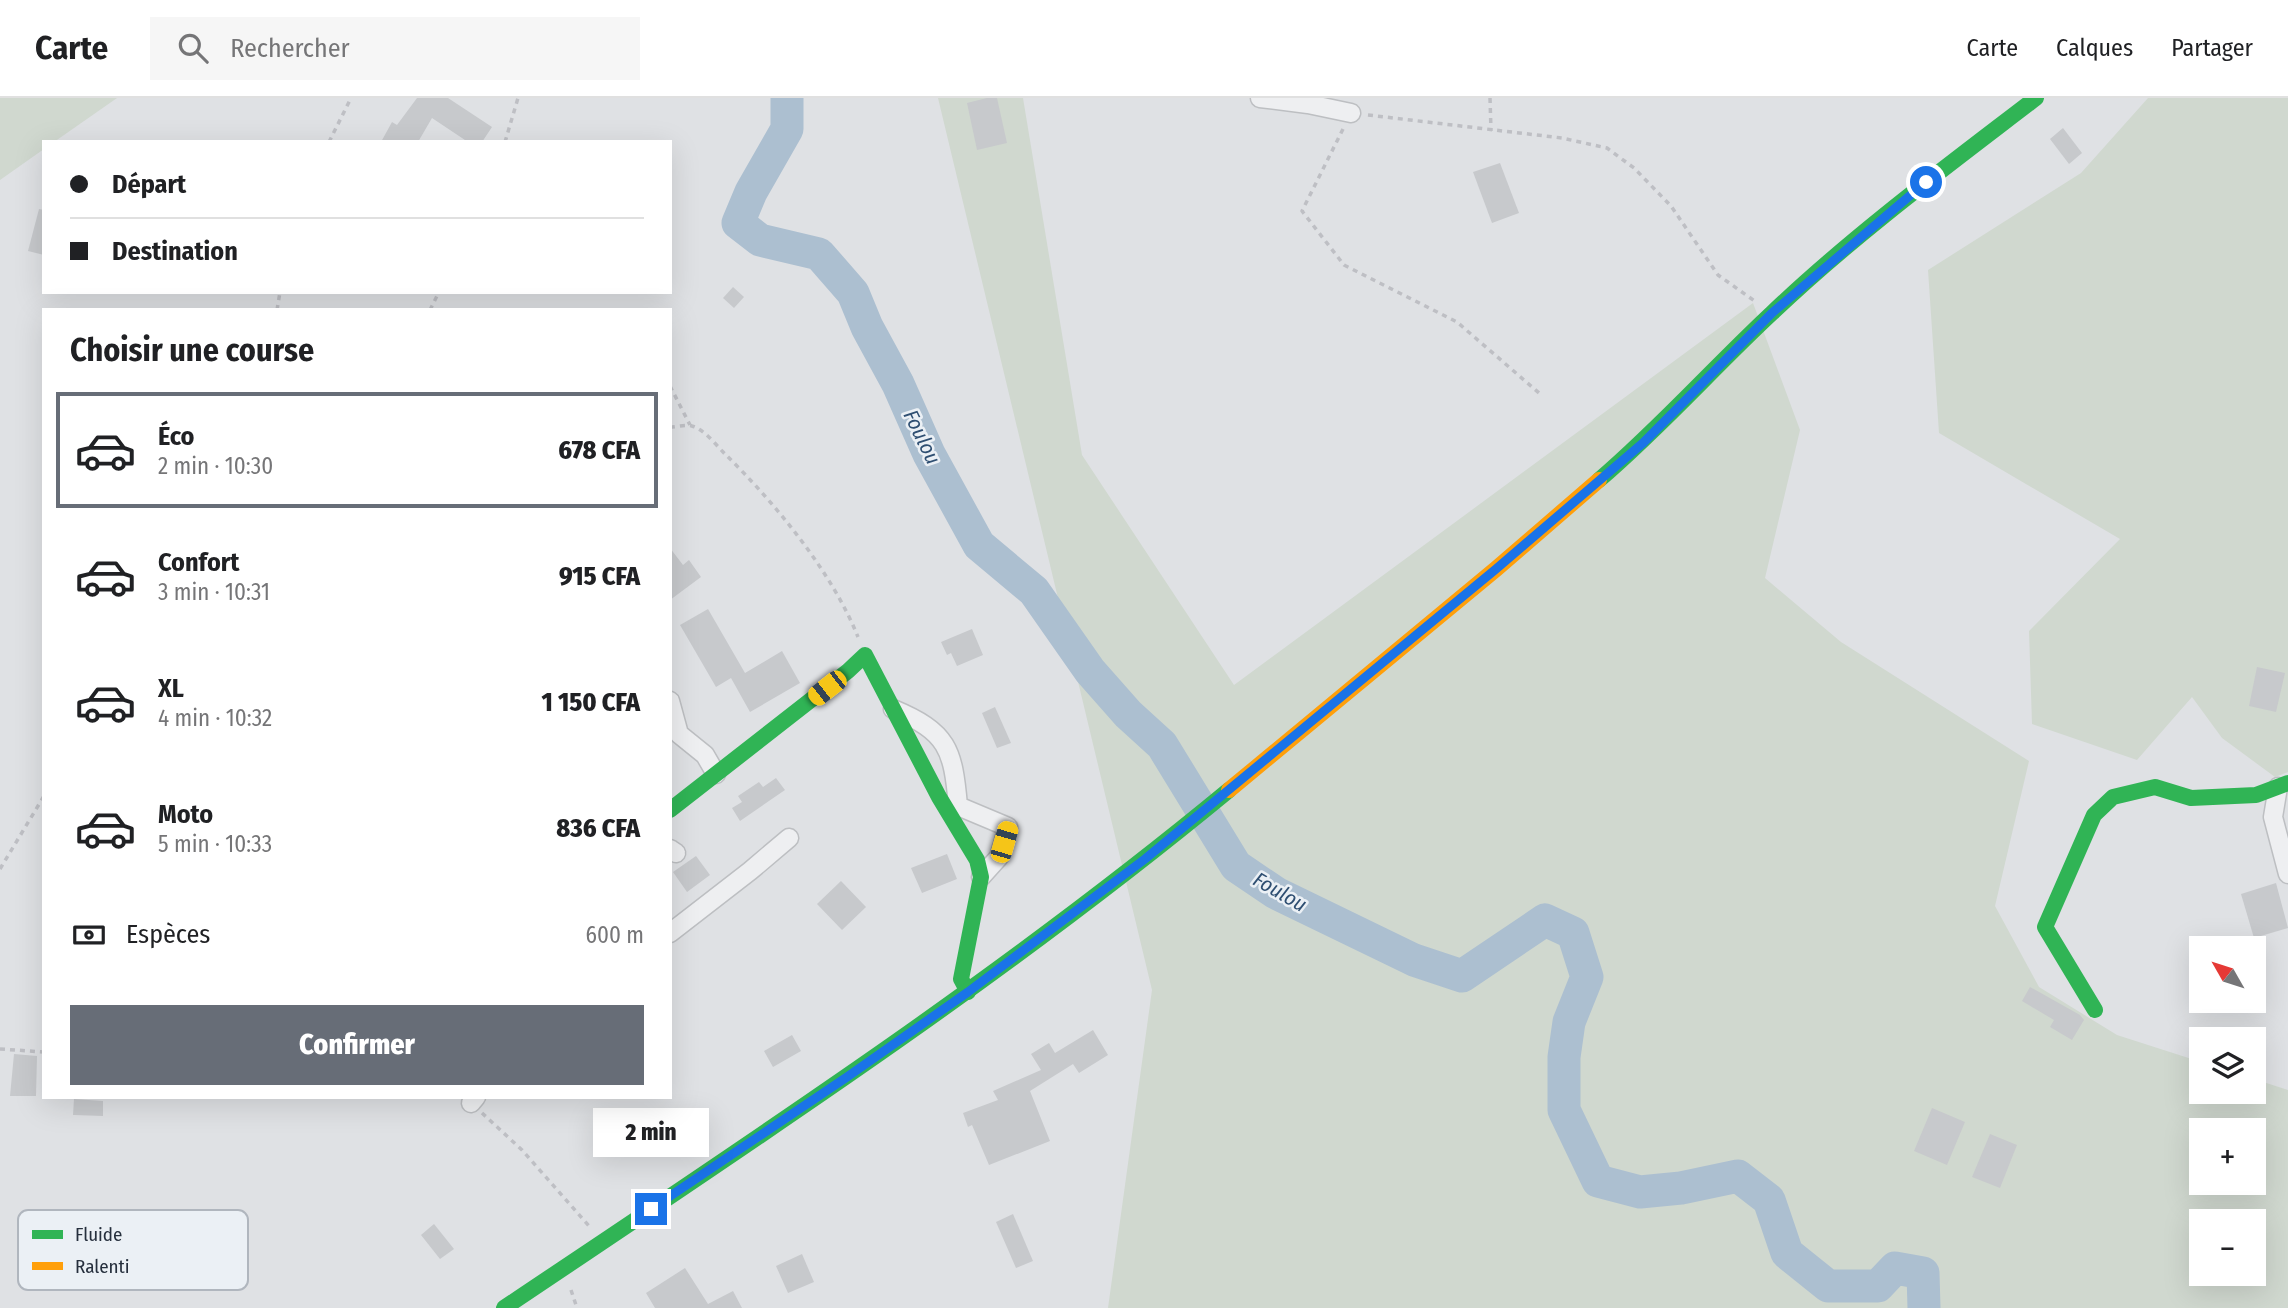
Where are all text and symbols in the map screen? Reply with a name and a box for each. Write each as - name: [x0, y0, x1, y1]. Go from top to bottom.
- search box: [150, 17, 640, 80]
- text: Carte: [35, 28, 108, 68]
- icon: search: [174, 29, 212, 67]
- text: Rechercher: [230, 33, 350, 64]
- text: Carte: [1967, 34, 2018, 62]
- text: Calques: [2056, 34, 2133, 62]
- text: Partager: [2171, 34, 2253, 62]
- route start: [1910, 166, 1942, 198]
- text: Départ: [112, 169, 186, 200]
- text: Destination: [112, 236, 238, 267]
- text: Choisir une course: [70, 331, 314, 369]
- water label: Foulou: [898, 405, 946, 469]
- icon: car: [74, 419, 137, 482]
- text: Éco: [158, 421, 195, 452]
- text: 678 CFA: [558, 435, 640, 466]
- text: 2 min · 10:30: [158, 452, 273, 480]
- icon: car: [74, 545, 137, 608]
- text: Confort: [158, 547, 239, 578]
- text: 915 CFA: [559, 561, 640, 592]
- text: 3 min · 10:31: [158, 578, 270, 606]
- car: [804, 667, 851, 709]
- icon: car: [74, 671, 137, 734]
- text: XL: [158, 673, 184, 704]
- text: 1 150 CFA: [541, 687, 640, 718]
- text: 4 min · 10:32: [158, 704, 272, 732]
- icon: car: [74, 797, 137, 860]
- text: Moto: [158, 799, 213, 830]
- text: 836 CFA: [556, 813, 640, 844]
- car: [989, 819, 1020, 865]
- text: 5 min · 10:33: [158, 830, 272, 858]
- water label: Foulou: [1249, 866, 1311, 918]
- icon: cash: [70, 916, 108, 954]
- text: Espèces: [126, 919, 210, 950]
- text: 600 m: [586, 921, 644, 949]
- north arrow: [2189, 936, 2266, 1013]
- map controls: [2189, 936, 2266, 1286]
- button: Confirmer: [70, 1005, 644, 1085]
- button: layers: [2189, 1027, 2266, 1104]
- callout: 2 min: [593, 1108, 709, 1156]
- text: 2 min: [626, 1118, 676, 1146]
- button: +: [2189, 1118, 2266, 1195]
- route end: [635, 1193, 667, 1225]
- button: −: [2189, 1209, 2266, 1286]
- legend: [18, 1210, 248, 1290]
- text: Fluide: [75, 1223, 122, 1246]
- text: Ralenti: [75, 1255, 130, 1278]

